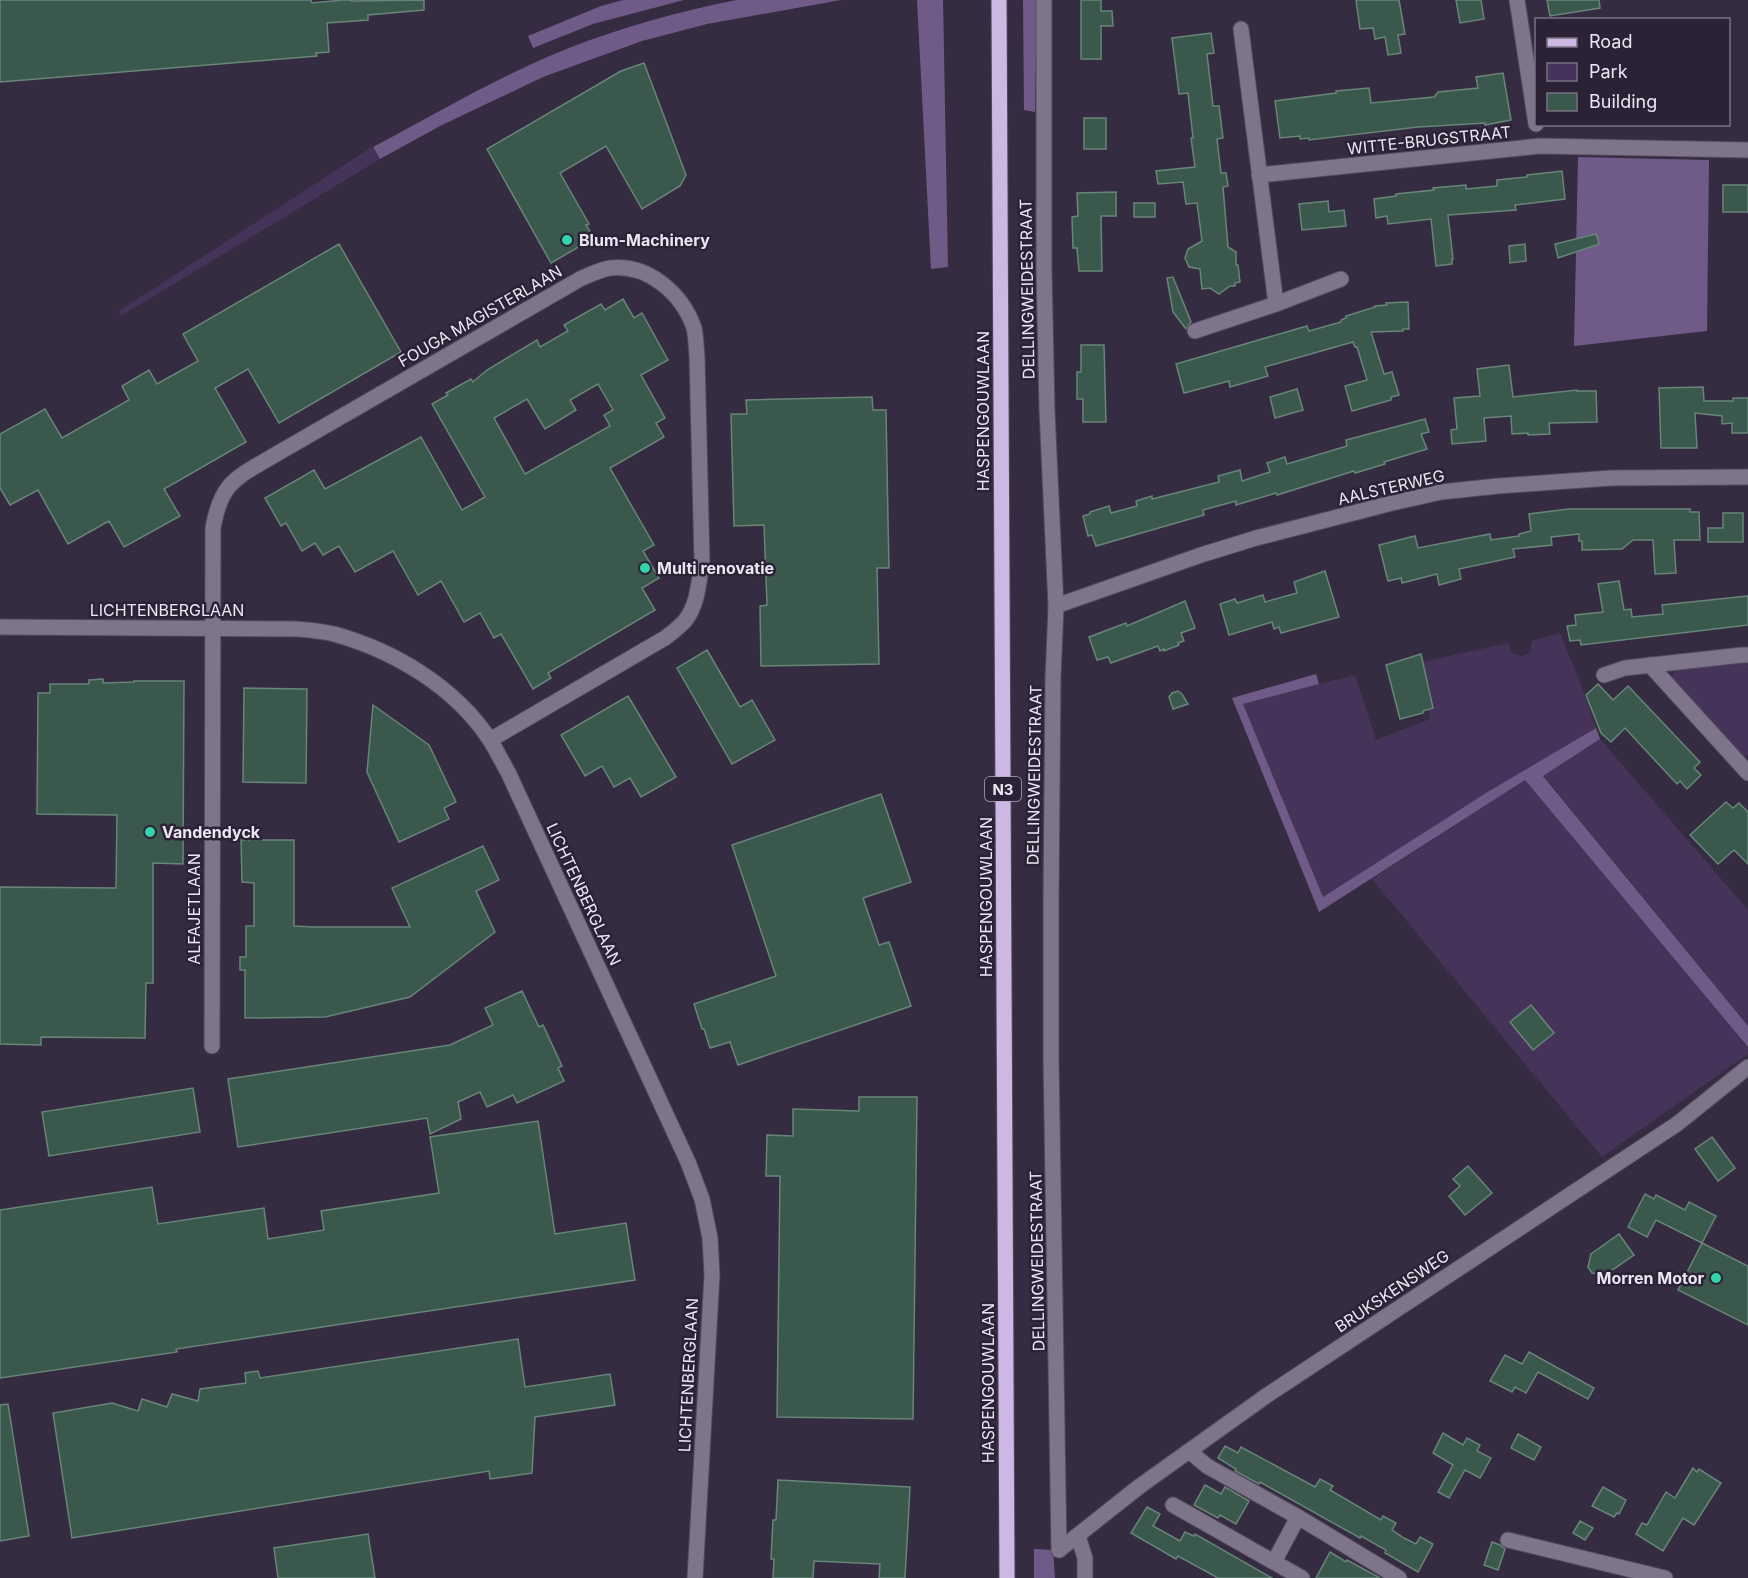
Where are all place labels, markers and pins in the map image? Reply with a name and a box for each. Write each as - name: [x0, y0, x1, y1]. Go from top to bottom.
- place label: Blum-Machinery: [579, 230, 710, 250]
- marker: Blum-Machinery: [560, 233, 574, 247]
- place label: Multi renovatie: [657, 558, 774, 578]
- marker: Multi renovatie: [638, 561, 652, 575]
- place label: Vandendyck: [162, 822, 261, 842]
- marker: Vandendyck: [143, 825, 157, 839]
- place label: Morren Motor: [1596, 1268, 1704, 1288]
- marker: Morren Motor: [1709, 1271, 1723, 1285]

